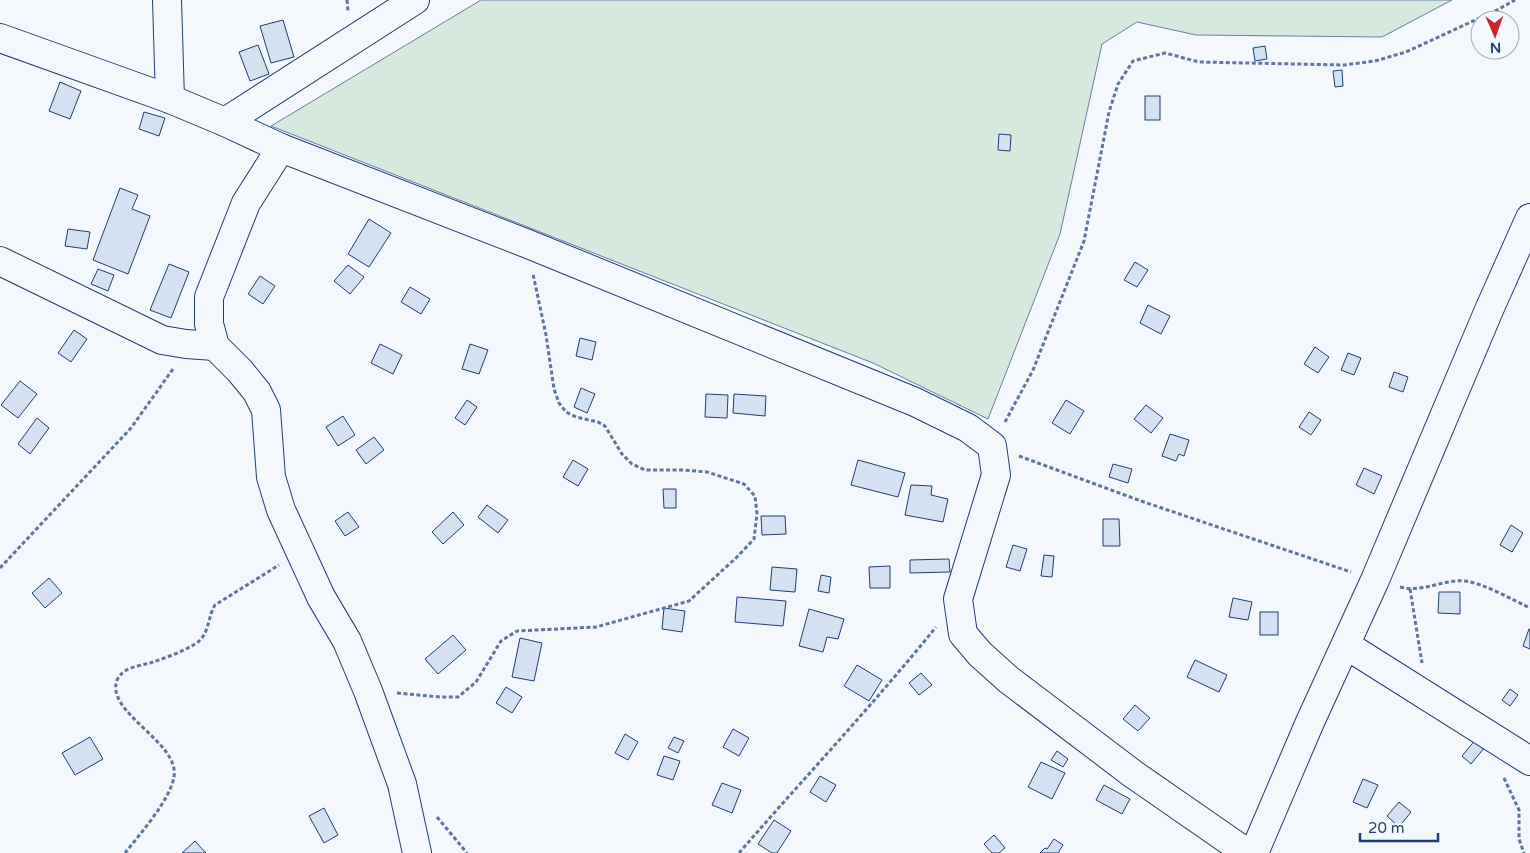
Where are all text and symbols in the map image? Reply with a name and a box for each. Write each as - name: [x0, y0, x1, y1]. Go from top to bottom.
- north arrow: [1470, 10, 1520, 60]
- text: N: [1490, 39, 1501, 56]
- scale bar: [1360, 810, 1438, 842]
- text: 20 m: [1368, 819, 1405, 837]

